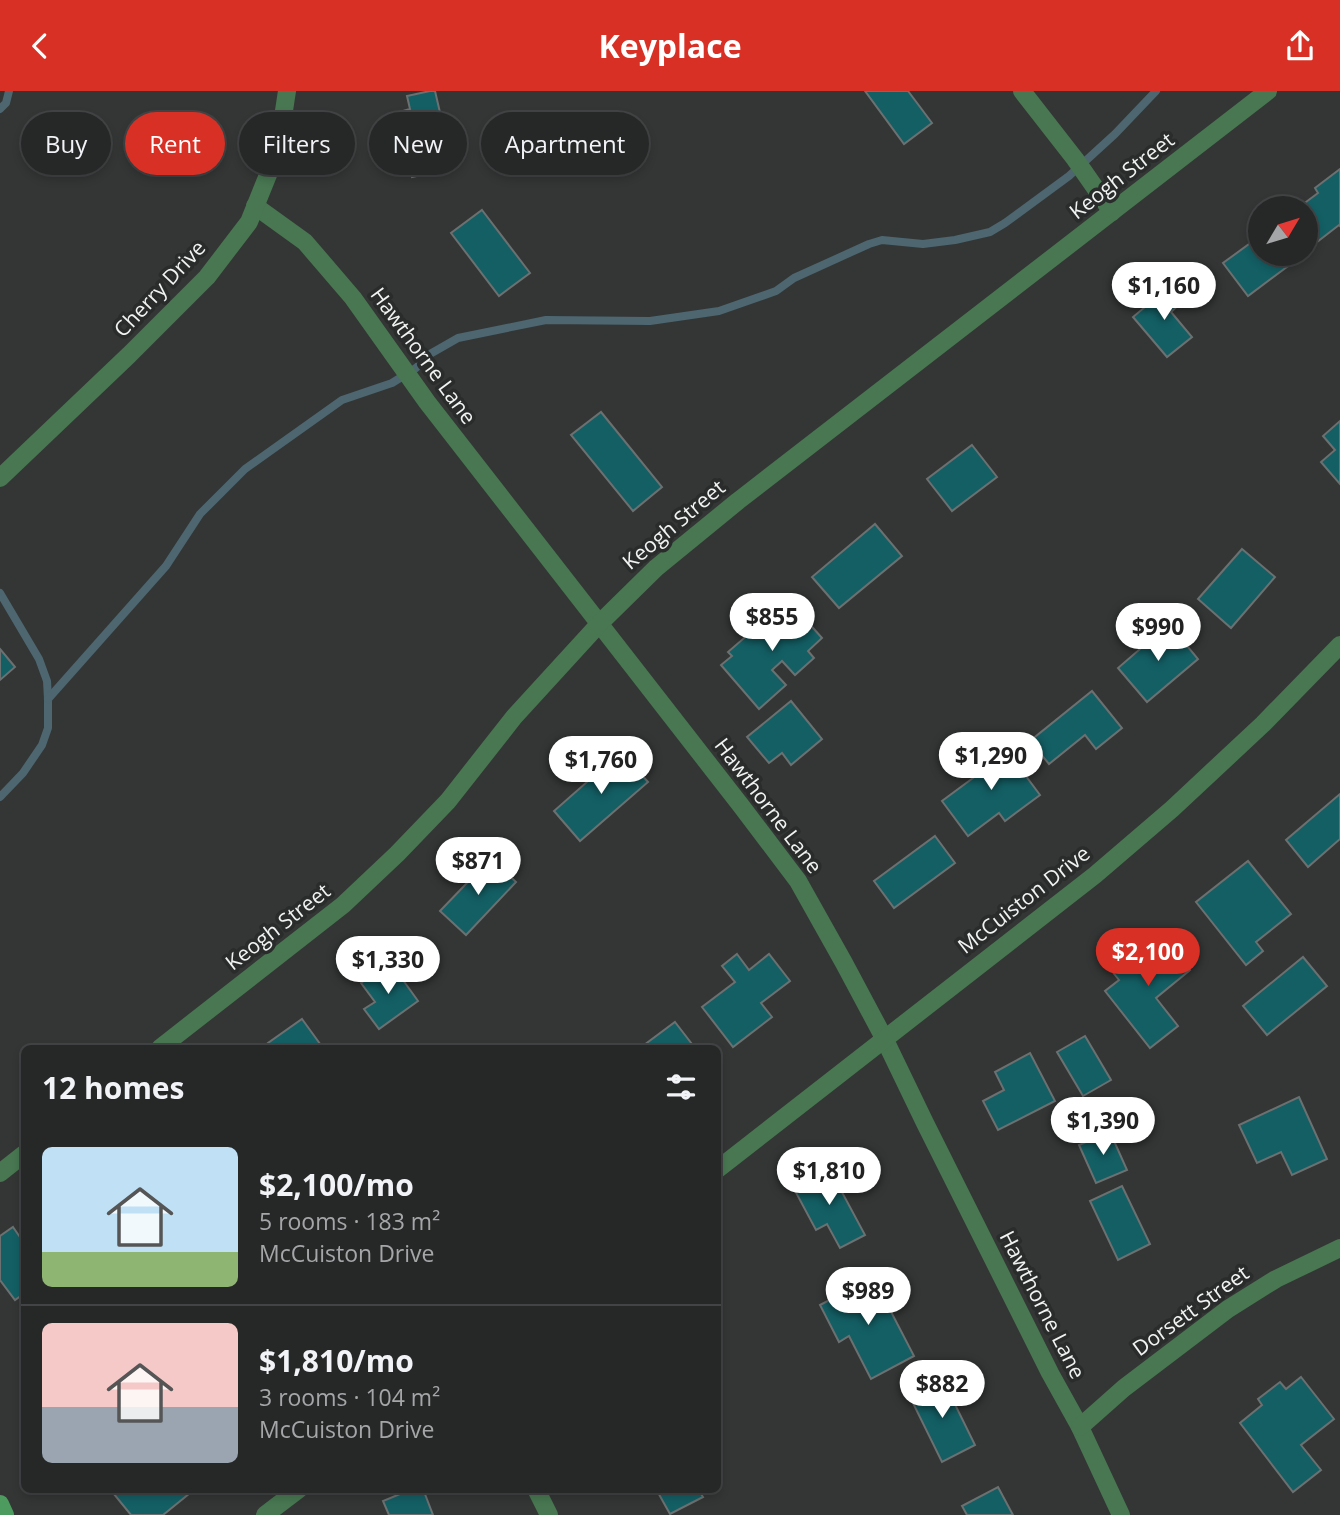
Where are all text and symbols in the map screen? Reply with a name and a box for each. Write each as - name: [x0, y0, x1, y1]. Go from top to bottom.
- text: Keyplace: [598, 24, 742, 67]
- icon: back: [21, 27, 59, 65]
- icon: share: [1281, 27, 1319, 65]
- chip: Buy: [21, 112, 111, 175]
- chip: Rent: [125, 112, 225, 175]
- chip: Filters: [239, 112, 355, 175]
- chip: New: [369, 112, 467, 175]
- chip: Apartment: [481, 112, 649, 175]
- street label: Keogh Street: [1063, 125, 1180, 225]
- north arrow: [1248, 196, 1318, 266]
- map controls: [1248, 196, 1318, 266]
- street label: Cherry Drive: [107, 234, 211, 343]
- pin: $1,160: [1107, 263, 1221, 322]
- text: $1,160: [1128, 269, 1200, 301]
- street label: Hawthorne Lane: [365, 281, 483, 429]
- street label: Keogh Street: [616, 473, 730, 575]
- pin: $855: [731, 594, 813, 653]
- text: $855: [746, 600, 798, 632]
- pin: $990: [1117, 603, 1199, 663]
- text: $990: [1132, 610, 1184, 642]
- street label: Hawthorne Lane: [709, 732, 829, 879]
- pin: $1,290: [934, 733, 1048, 792]
- pin: $1,760: [544, 737, 658, 796]
- text: $1,290: [955, 739, 1027, 771]
- text: $1,760: [565, 743, 637, 775]
- pin: $871: [437, 837, 519, 897]
- street label: McCuiston Drive: [952, 839, 1095, 960]
- text: $871: [452, 844, 504, 876]
- street label: Keogh Street: [219, 876, 336, 976]
- pin: $2,100: [1091, 929, 1205, 988]
- text: $2,100: [1112, 935, 1184, 967]
- pin: $1,330: [331, 937, 445, 996]
- text: $1,330: [352, 943, 424, 975]
- text: 12 homes: [42, 1067, 185, 1108]
- icon: filters: [662, 1068, 700, 1106]
- pin: $1,390: [1046, 1097, 1160, 1157]
- text: $1,390: [1067, 1104, 1139, 1136]
- pin: $1,810: [772, 1147, 886, 1207]
- text: $1,810: [793, 1154, 865, 1186]
- text: $2,100/mo: [259, 1164, 414, 1205]
- icon: home: [98, 1175, 182, 1259]
- text: 5 rooms · 183 m²: [259, 1205, 440, 1237]
- street label: Hawthorne Lane: [994, 1226, 1092, 1383]
- text: McCuiston Drive: [259, 1237, 434, 1269]
- street label: Dorsett Street: [1127, 1259, 1254, 1362]
- pin: $989: [827, 1267, 909, 1327]
- text: $989: [842, 1274, 894, 1306]
- text: $1,810/mo: [259, 1340, 414, 1381]
- icon: home: [98, 1351, 182, 1435]
- pin: $882: [901, 1361, 983, 1420]
- text: $882: [916, 1367, 968, 1399]
- text: 3 rooms · 104 m²: [259, 1381, 440, 1413]
- text: McCuiston Drive: [259, 1413, 434, 1445]

